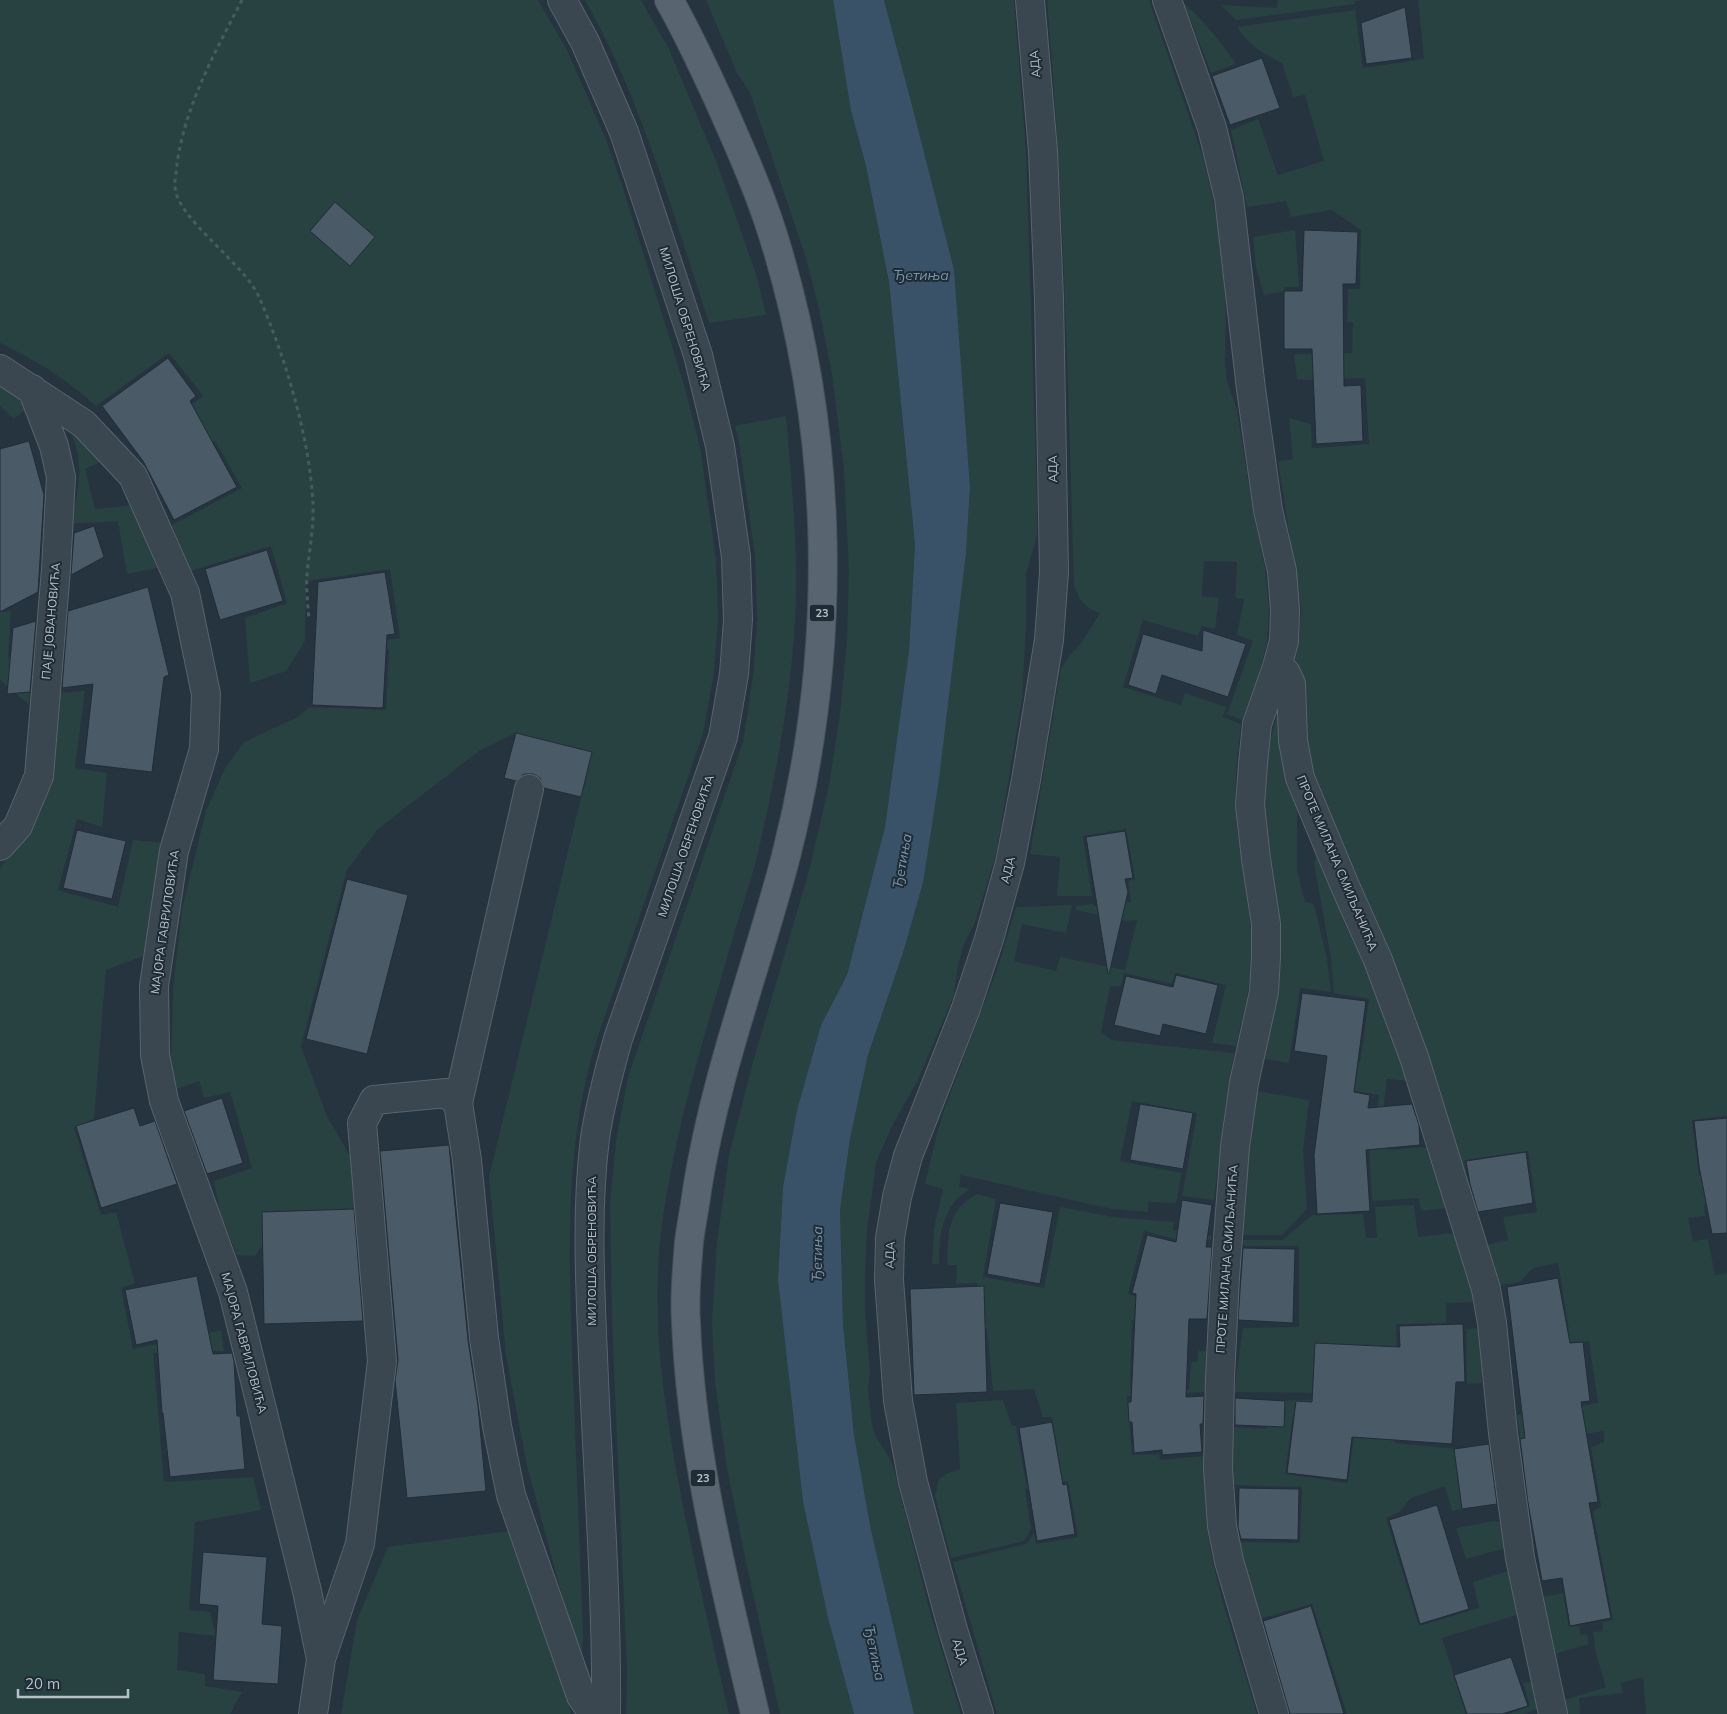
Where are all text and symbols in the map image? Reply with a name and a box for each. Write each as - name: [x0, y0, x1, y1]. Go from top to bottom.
- street label: АДА: [1026, 50, 1043, 78]
- street label: МИЛОША ОБРЕНОВИЋА: [656, 245, 715, 393]
- water label: Ђетиња: [893, 266, 949, 284]
- street label: АДА: [1045, 455, 1060, 483]
- street label: ПАЈЕ ЈОВАНОВИЋА: [38, 562, 63, 680]
- road number: 23: [810, 604, 834, 622]
- street label: МИЛОША ОБРЕНОВИЋА: [654, 772, 717, 919]
- street label: ПРОТЕ МИЛАНА СМИЉАНИЋА: [1294, 773, 1381, 953]
- water label: Ђетиња: [888, 832, 916, 890]
- street label: МАЈОРА ГАВРИЛОВИЋА: [147, 849, 182, 995]
- street label: АДА: [997, 855, 1018, 885]
- street label: ПРОТЕ МИЛАНА СМИЉАНИЋА: [1212, 1164, 1241, 1354]
- street label: МИЛОША ОБРЕНОВИЋА: [584, 1176, 599, 1326]
- water label: Ђетиња: [808, 1226, 826, 1282]
- street label: АДА: [882, 1241, 897, 1269]
- street label: МАЈОРА ГАВРИЛОВИЋА: [218, 1271, 271, 1415]
- road number: 23: [690, 1470, 716, 1486]
- water label: Ђетиња: [860, 1624, 890, 1683]
- street label: АДА: [949, 1637, 972, 1667]
- scale bar: [18, 1666, 128, 1698]
- text: 20 m: [25, 1674, 60, 1693]

